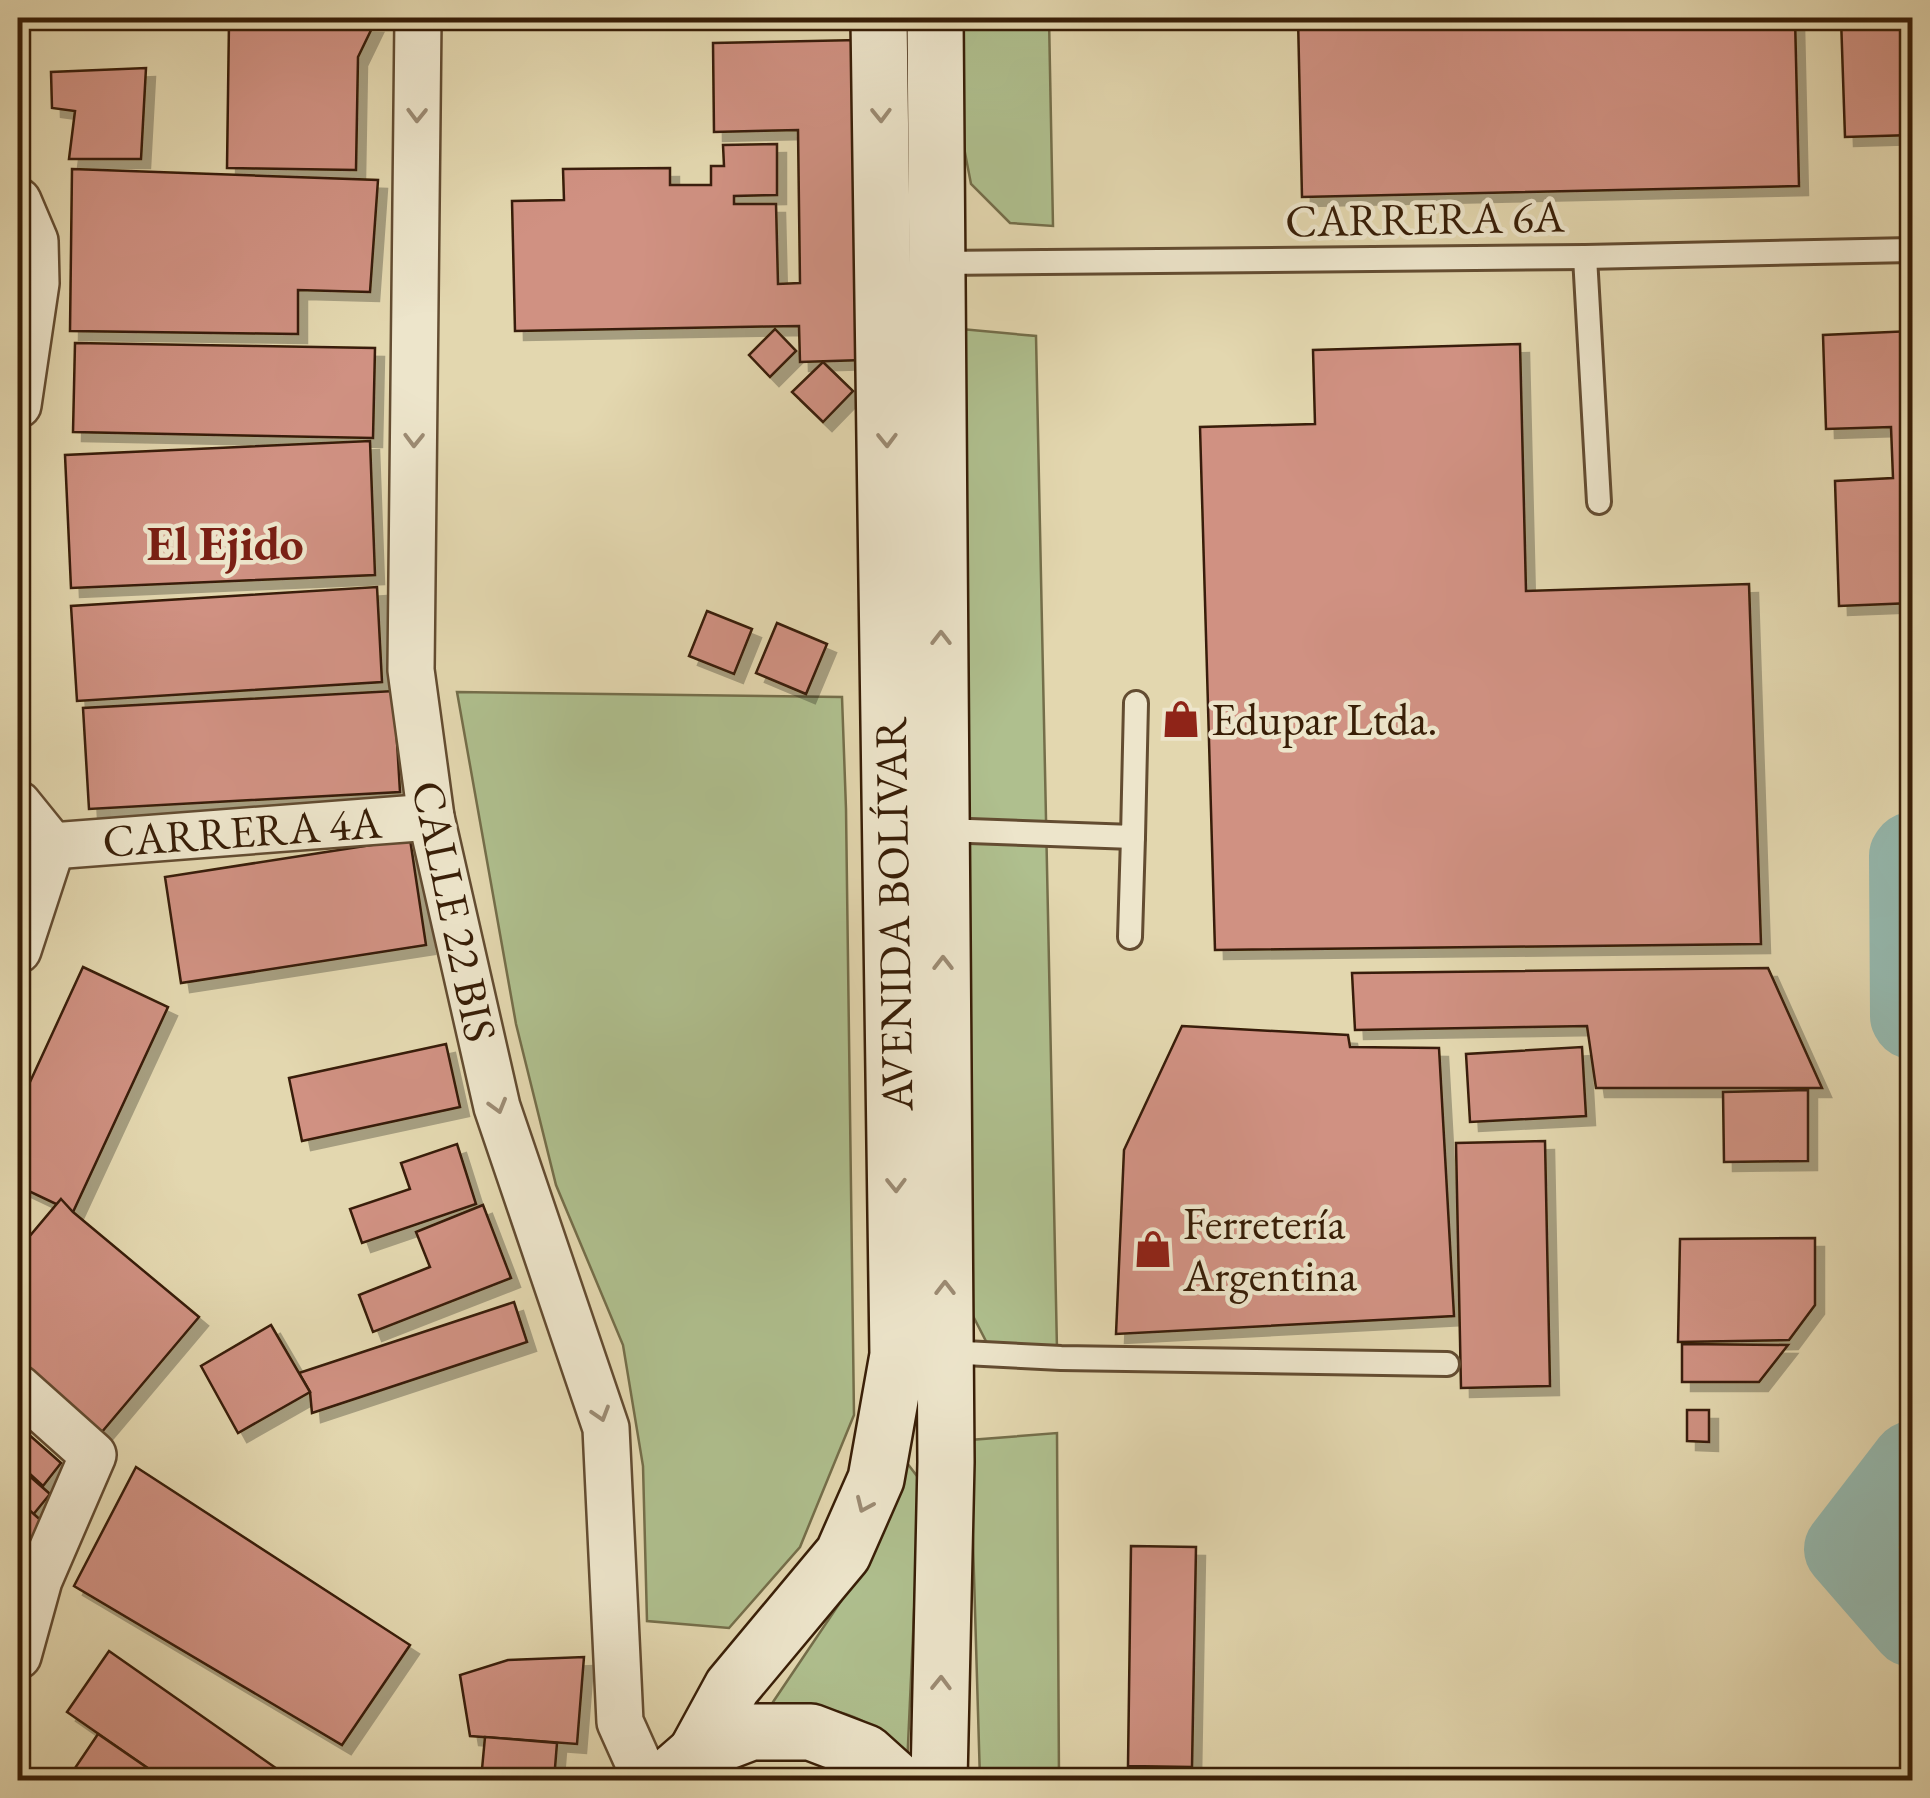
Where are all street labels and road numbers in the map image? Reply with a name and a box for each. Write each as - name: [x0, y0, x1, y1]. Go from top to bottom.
- street label: CARRERA 6A: [1285, 187, 1566, 249]
- street label: AVENIDA BOLÍVAR: [861, 716, 925, 1113]
- street label: CALLE 22 BIS: [399, 775, 511, 1047]
- street label: CARRERA 4A: [101, 792, 384, 870]

